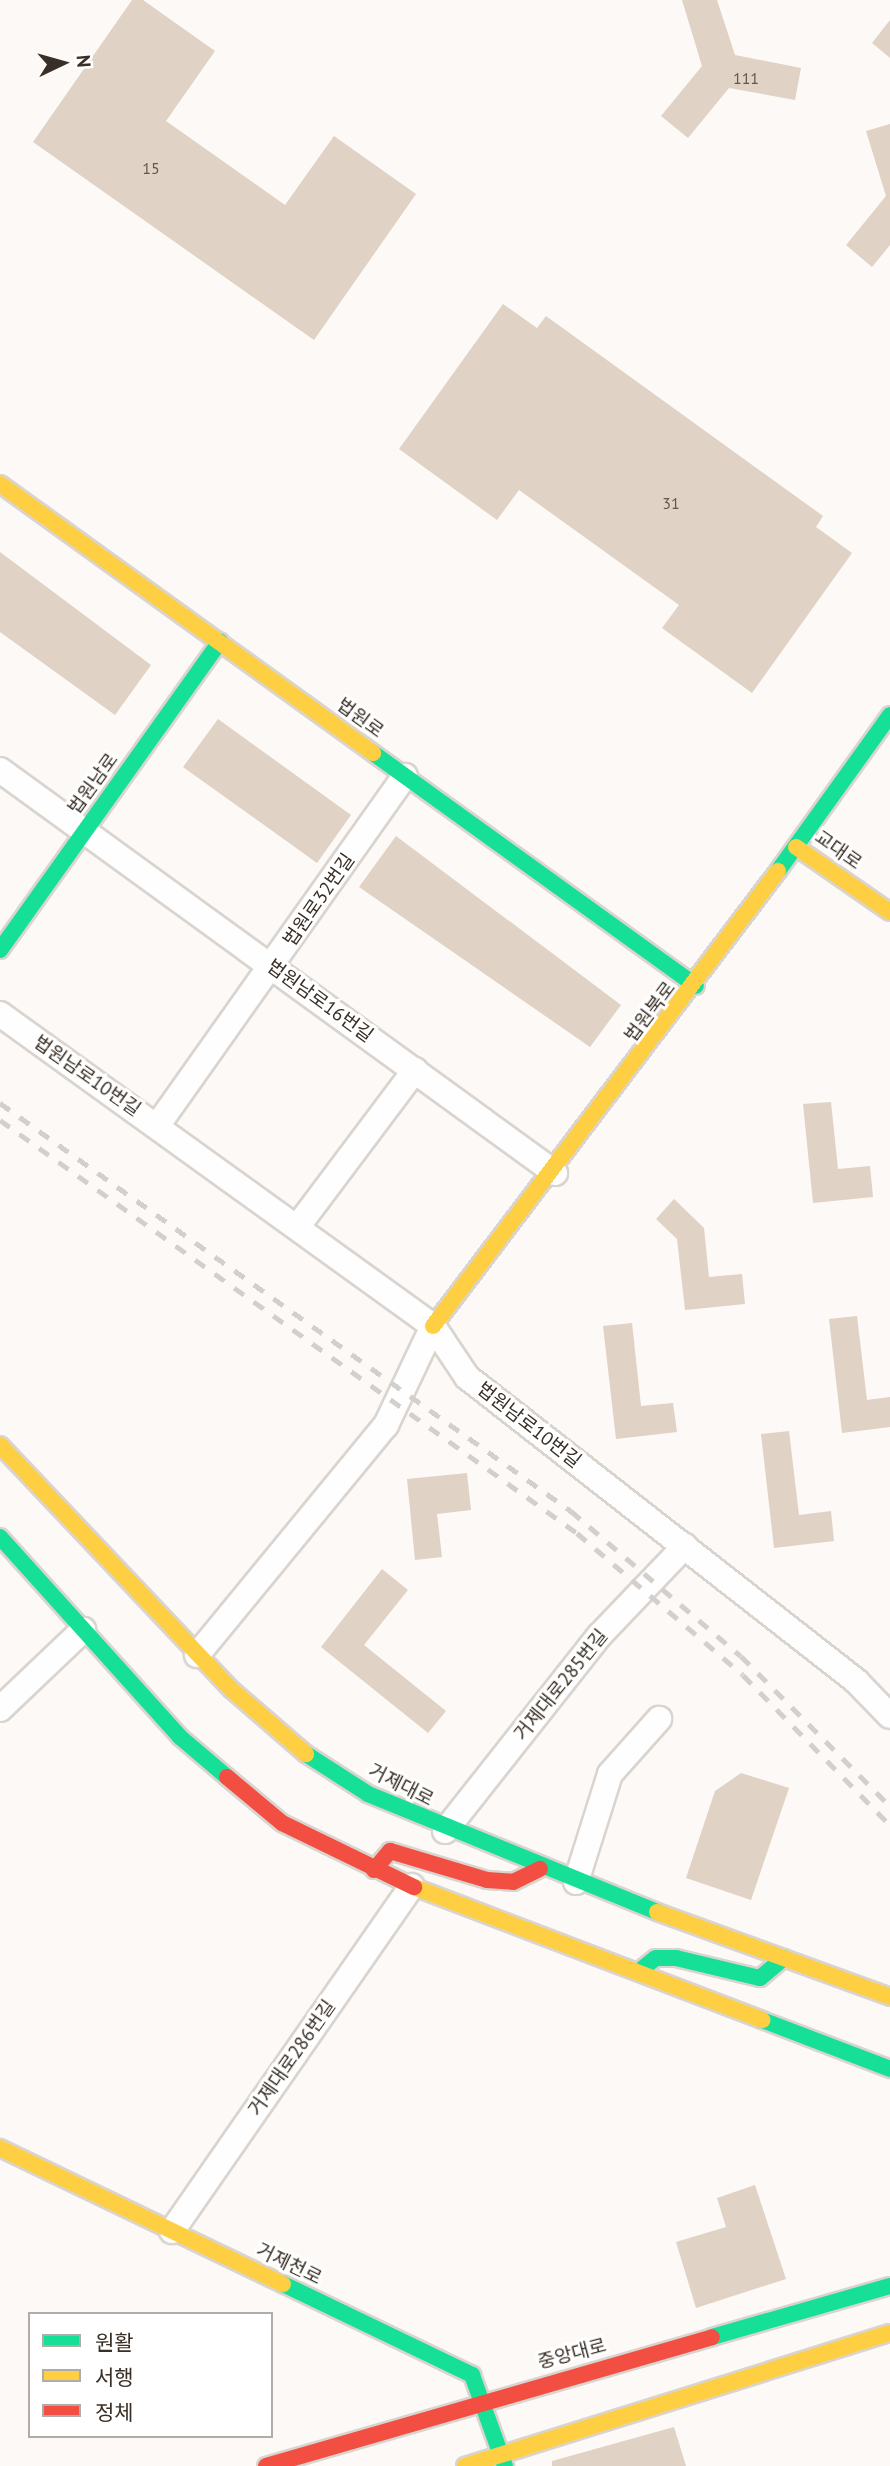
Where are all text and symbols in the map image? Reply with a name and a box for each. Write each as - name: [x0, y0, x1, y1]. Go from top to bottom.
- north arrow: [28, 28, 98, 98]
- text: N: [71, 54, 96, 68]
- house number: 111: [733, 68, 759, 88]
- house number: 15: [142, 158, 160, 178]
- house number: 31: [662, 493, 680, 513]
- street label: 법원로: [332, 693, 388, 743]
- street label: 법원남로: [63, 749, 123, 819]
- street label: 교대로: [810, 826, 866, 874]
- street label: 법원로32번길: [279, 849, 359, 951]
- street label: 법원남로16번길: [262, 955, 378, 1047]
- street label: 법원북로: [620, 977, 680, 1047]
- street label: 법원남로10번길: [29, 1031, 145, 1121]
- street label: 법원남로10번길: [472, 1377, 586, 1473]
- street label: 거제대로285번길: [509, 1625, 613, 1745]
- street label: 거제대로: [365, 1759, 437, 1811]
- street label: 거제대로286번길: [244, 1996, 340, 2120]
- street label: 거제천로: [253, 2238, 325, 2290]
- legend: [28, 2312, 273, 2438]
- text: 원활: [95, 2329, 134, 2356]
- street label: 중앙대로: [535, 2334, 609, 2374]
- text: 서행: [95, 2364, 134, 2391]
- text: 정체: [95, 2399, 134, 2426]

